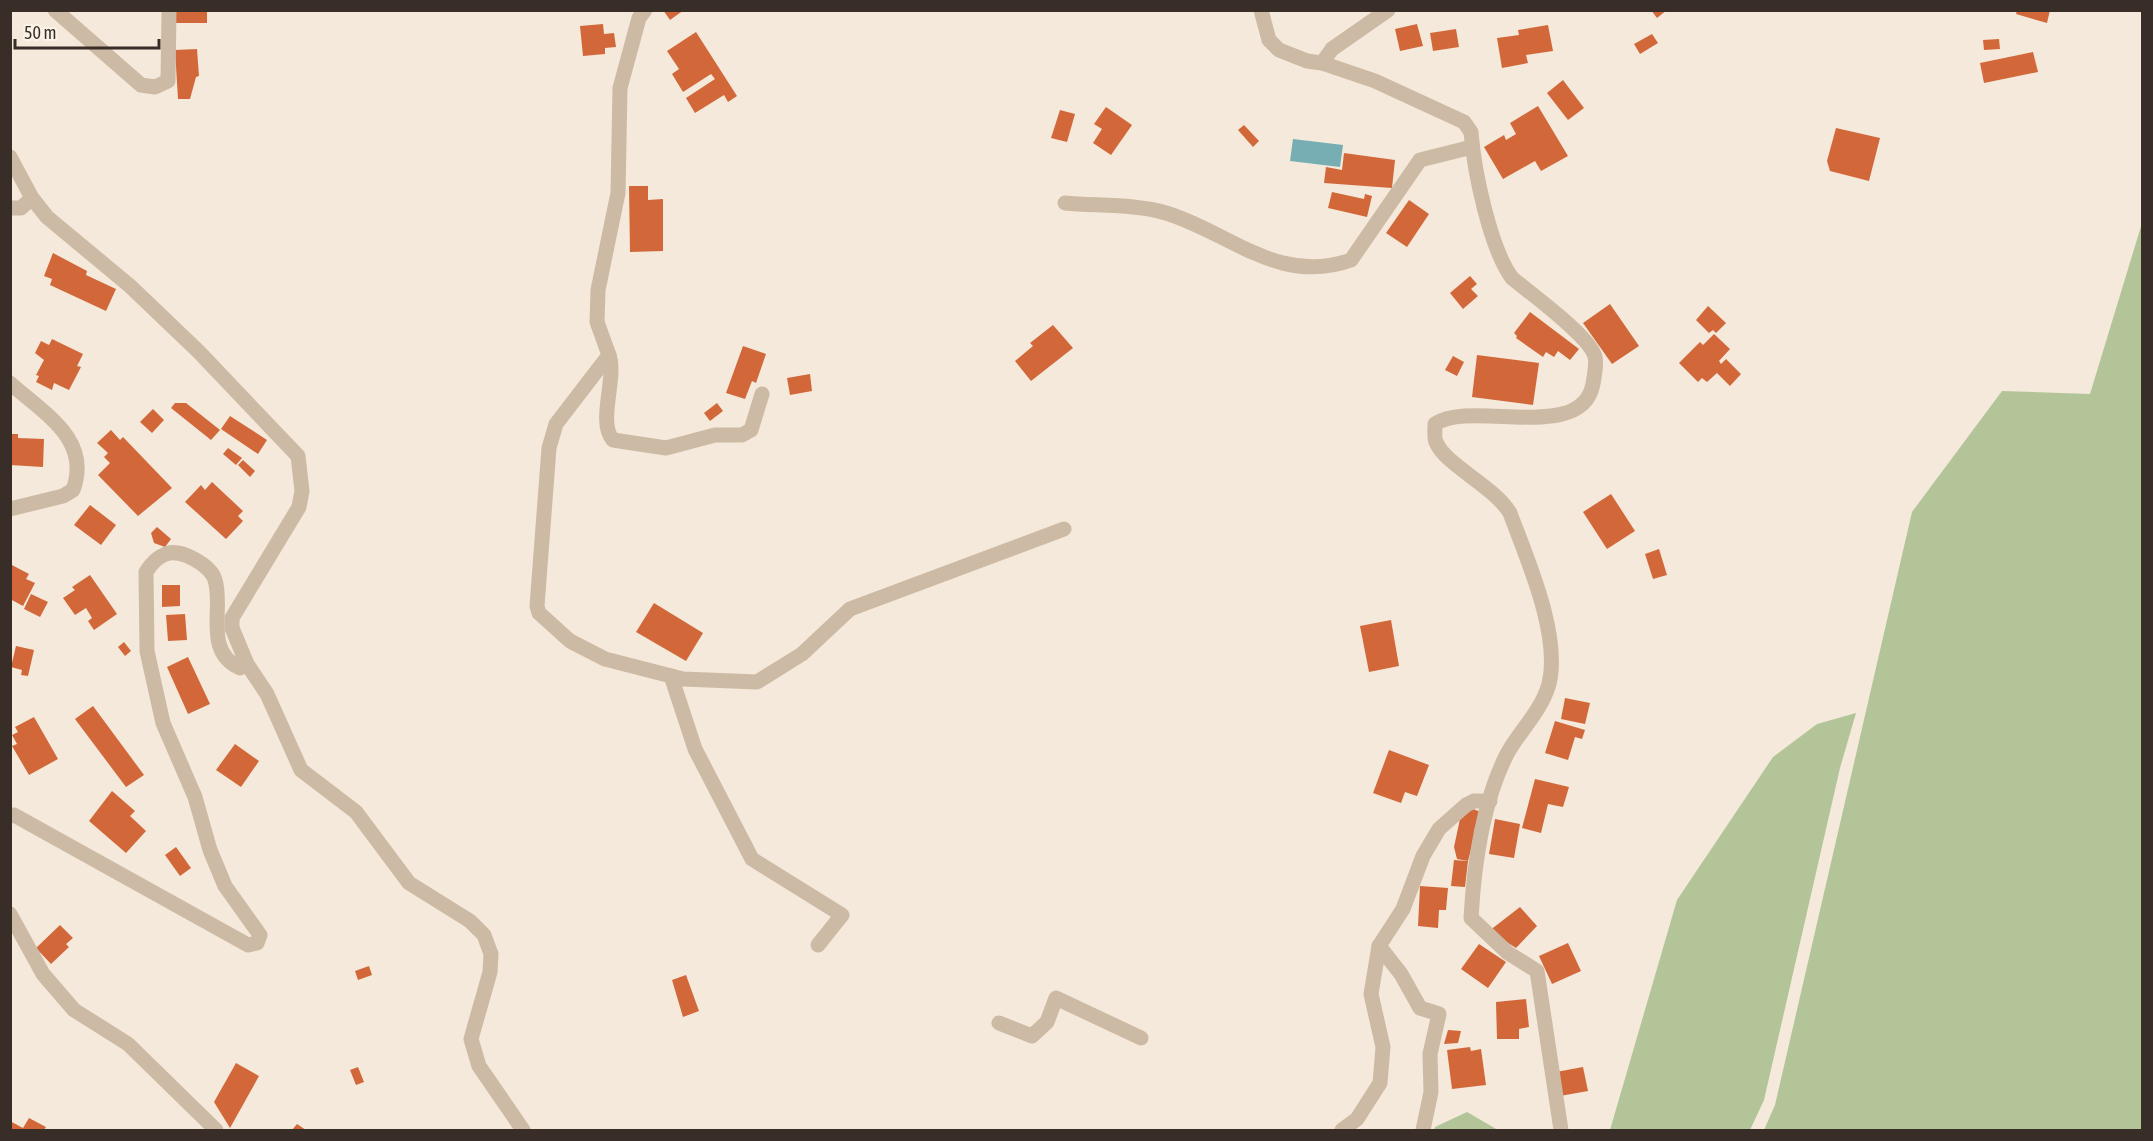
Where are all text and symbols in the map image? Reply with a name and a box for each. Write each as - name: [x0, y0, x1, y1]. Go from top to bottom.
- scale bar: [15, 12, 159, 50]
- text: 50 m: [24, 22, 56, 43]

